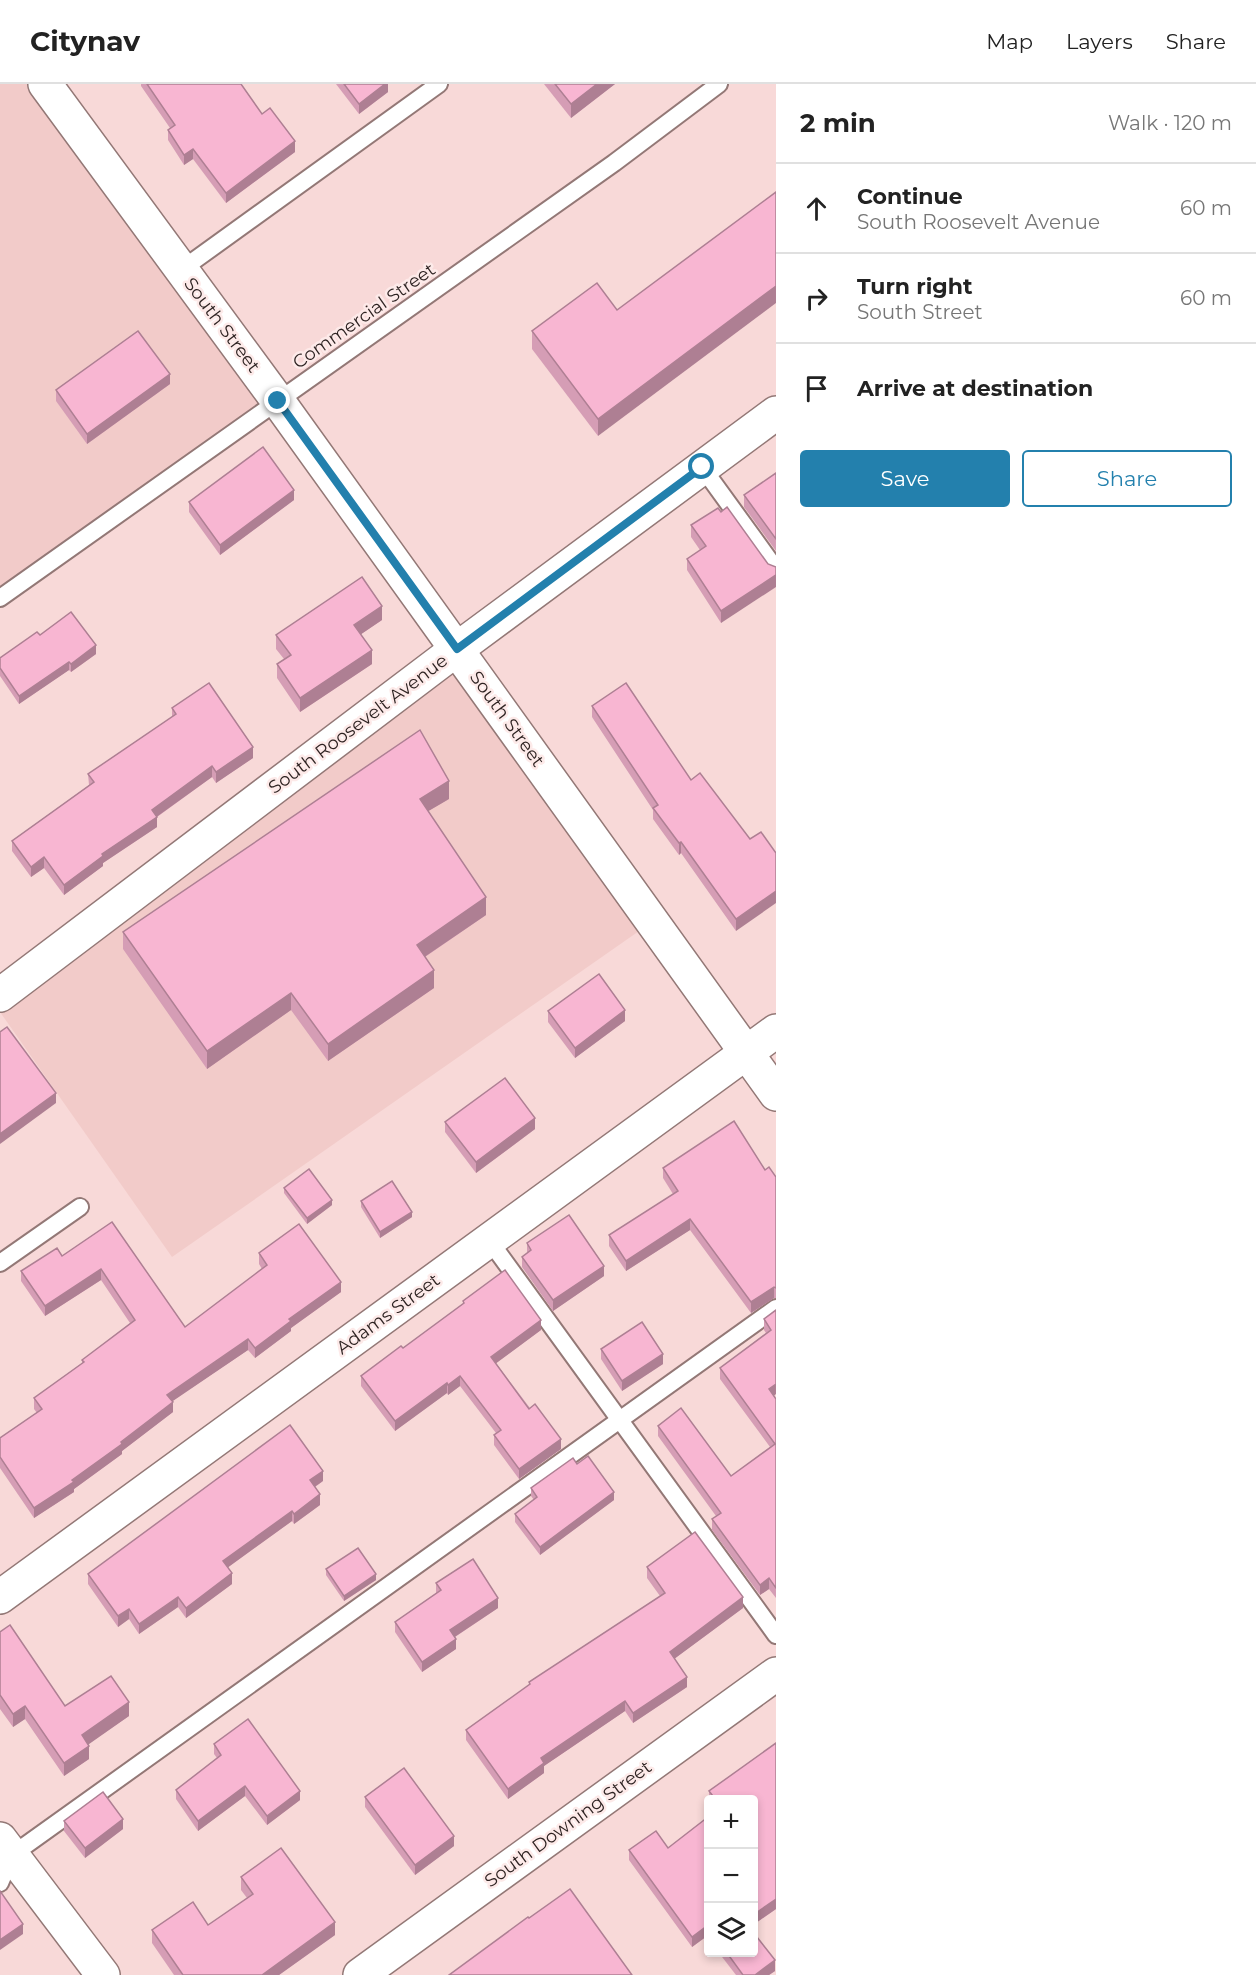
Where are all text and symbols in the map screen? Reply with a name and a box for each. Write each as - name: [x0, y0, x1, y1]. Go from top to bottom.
- text: Citynav: [30, 24, 140, 58]
- text: Map: [986, 29, 1033, 54]
- text: Layers: [1066, 29, 1133, 54]
- text: Share: [1166, 29, 1226, 54]
- text: 2 min: [800, 107, 876, 139]
- text: Walk · 120 m: [1108, 111, 1232, 135]
- text: Continue: [857, 183, 963, 210]
- icon: ahead: [800, 192, 833, 225]
- text: 60 m: [1180, 196, 1232, 220]
- text: South Roosevelt Avenue: [857, 210, 1100, 234]
- street label: Commercial Street: [288, 258, 440, 374]
- street label: South Street: [179, 273, 265, 377]
- text: Turn right: [857, 273, 972, 300]
- icon: right: [800, 282, 833, 315]
- text: 60 m: [1180, 286, 1232, 310]
- text: South Street: [857, 300, 983, 324]
- icon: arrive: [800, 372, 833, 405]
- text: Arrive at destination: [857, 375, 1093, 402]
- route end: [264, 387, 290, 413]
- button: Save: [800, 450, 1010, 507]
- button: Share: [1022, 450, 1232, 507]
- route start: [688, 453, 714, 479]
- street label: South Roosevelt Avenue: [264, 649, 452, 799]
- street label: South Street: [465, 667, 549, 771]
- street label: Adams Street: [332, 1269, 444, 1359]
- street label: South Downing Street: [480, 1756, 656, 1892]
- map controls: [704, 1795, 758, 1957]
- button: +: [704, 1795, 758, 1849]
- button: −: [704, 1849, 758, 1903]
- button: layers: [704, 1903, 758, 1957]

